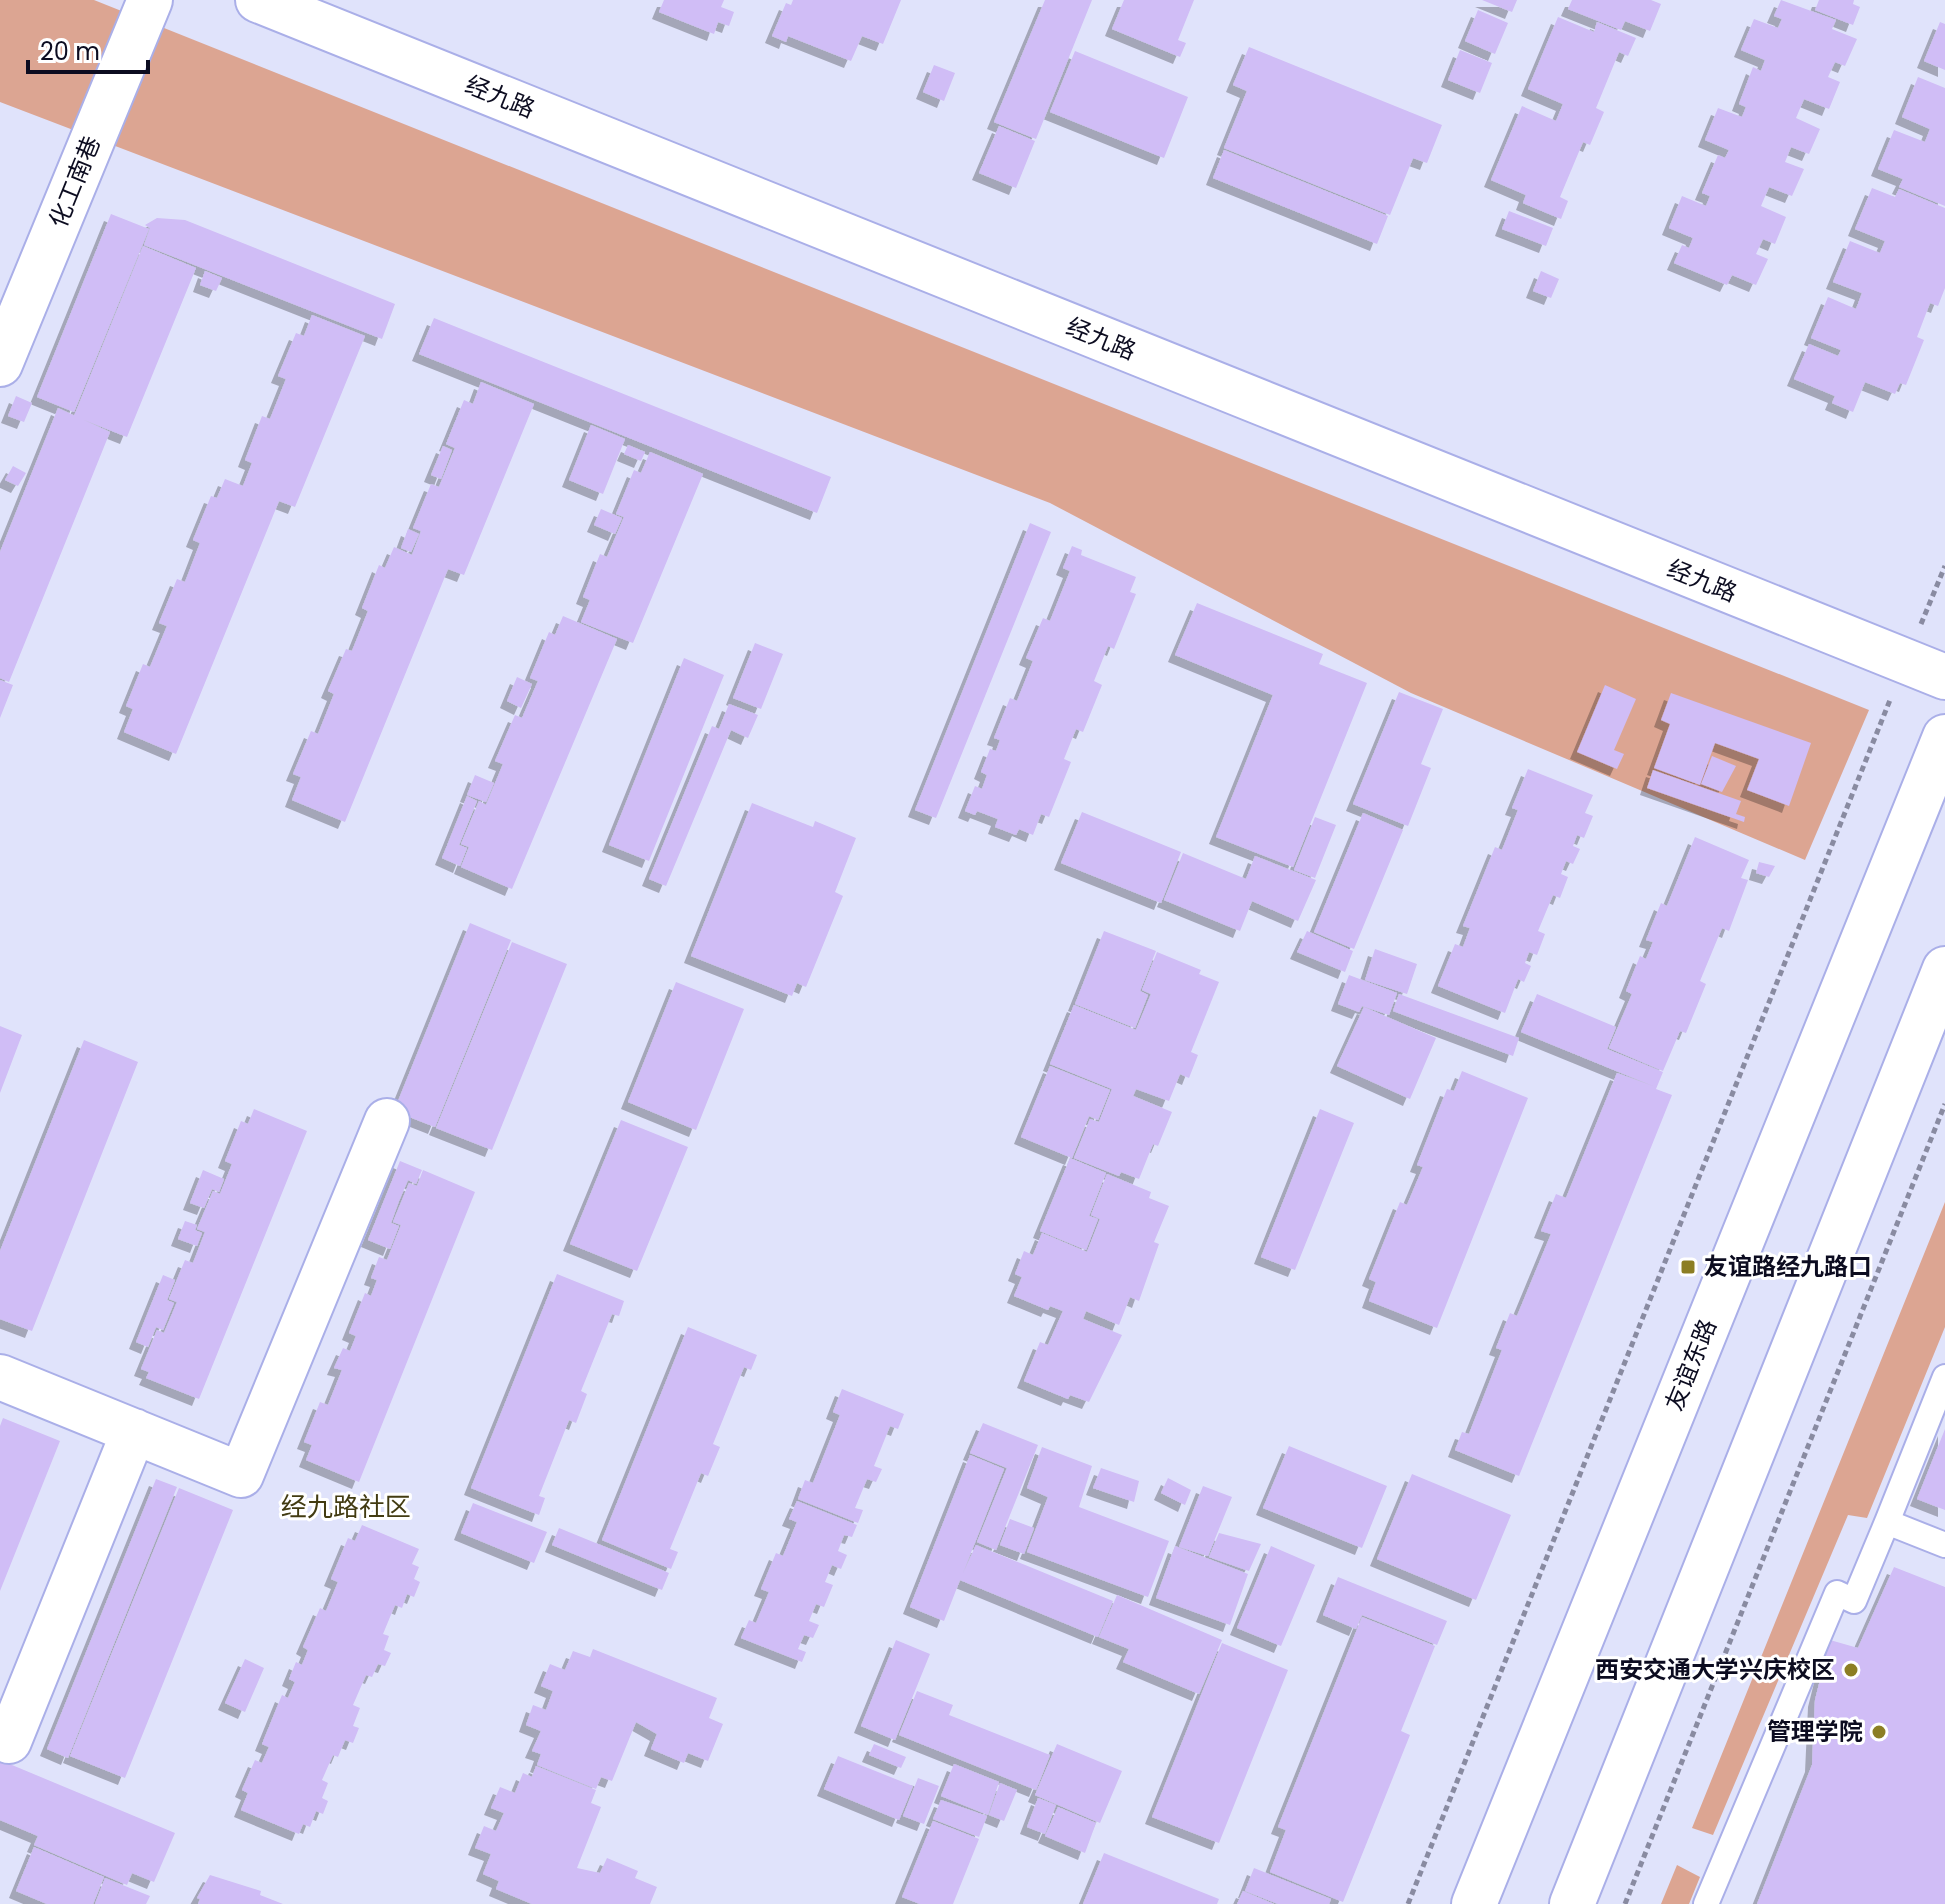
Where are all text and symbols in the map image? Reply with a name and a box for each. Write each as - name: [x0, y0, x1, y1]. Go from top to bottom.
- scale bar: [28, 24, 148, 74]
- text: 20 m: [40, 35, 100, 68]
- street label: 经九路: [461, 68, 540, 125]
- street label: 化工南巷: [41, 131, 108, 232]
- street label: 经九路: [1062, 310, 1141, 367]
- street label: 经九路: [1663, 552, 1742, 609]
- place label: 友谊路经九路口: [1704, 1250, 1872, 1283]
- marker: 友谊路经九路口: [1679, 1258, 1697, 1276]
- street label: 友谊东路: [1657, 1314, 1724, 1415]
- district label: 经九路社区: [281, 1489, 411, 1525]
- place label: 西安交通大学兴庆校区: [1595, 1653, 1835, 1686]
- marker: 西安交通大学兴庆校区: [1842, 1661, 1860, 1679]
- place label: 管理学院: [1767, 1715, 1863, 1748]
- marker: 管理学院: [1870, 1723, 1888, 1741]

